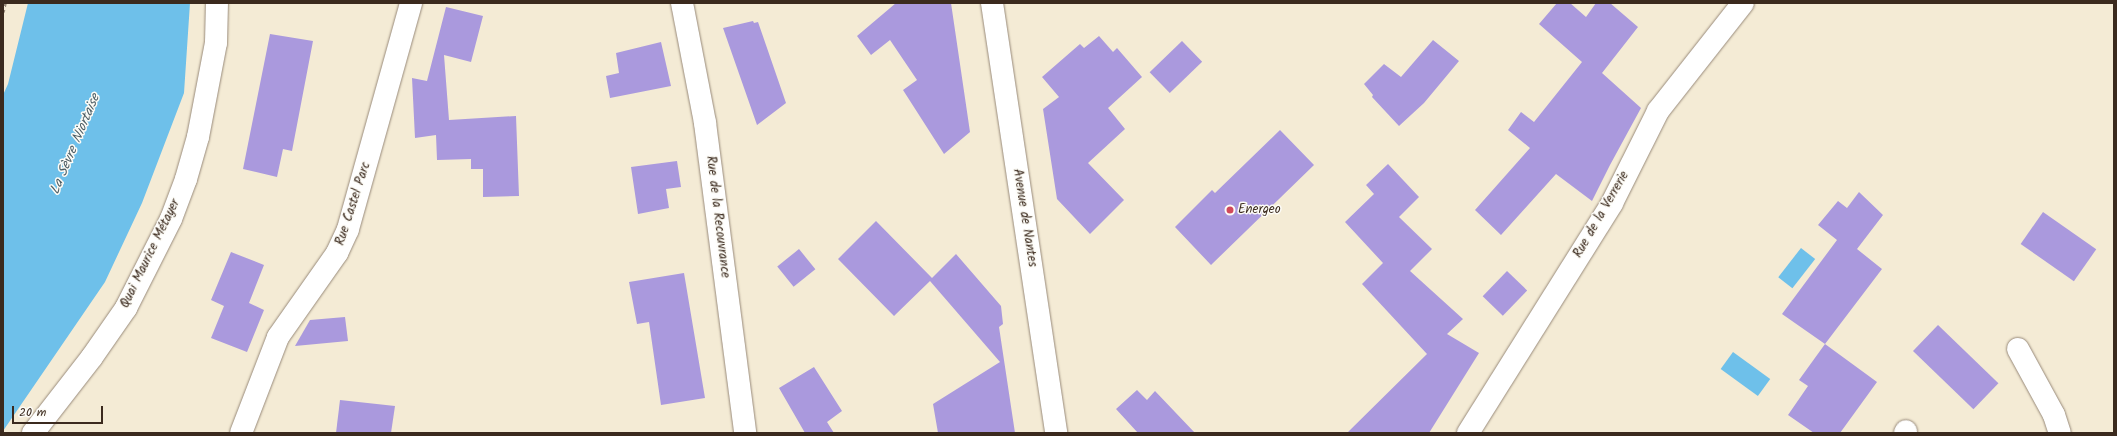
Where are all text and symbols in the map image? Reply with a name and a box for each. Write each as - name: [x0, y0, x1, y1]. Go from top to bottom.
- water label: La Sèvre Niortaise: [46, 91, 104, 197]
- street label: Rue de la Recouvrance: [702, 155, 732, 279]
- street label: Rue Castel Parc: [333, 160, 375, 248]
- street label: Avenue de Nantes: [1009, 168, 1039, 268]
- street label: Rue de la Verrerie: [1571, 169, 1633, 261]
- street label: Quai Maurice Métayer: [118, 197, 184, 311]
- place label: Energeo: [1238, 202, 1281, 218]
- marker: Energeo: [1225, 205, 1235, 215]
- scale bar: [14, 398, 105, 424]
- text: 20 m: [19, 403, 46, 422]

